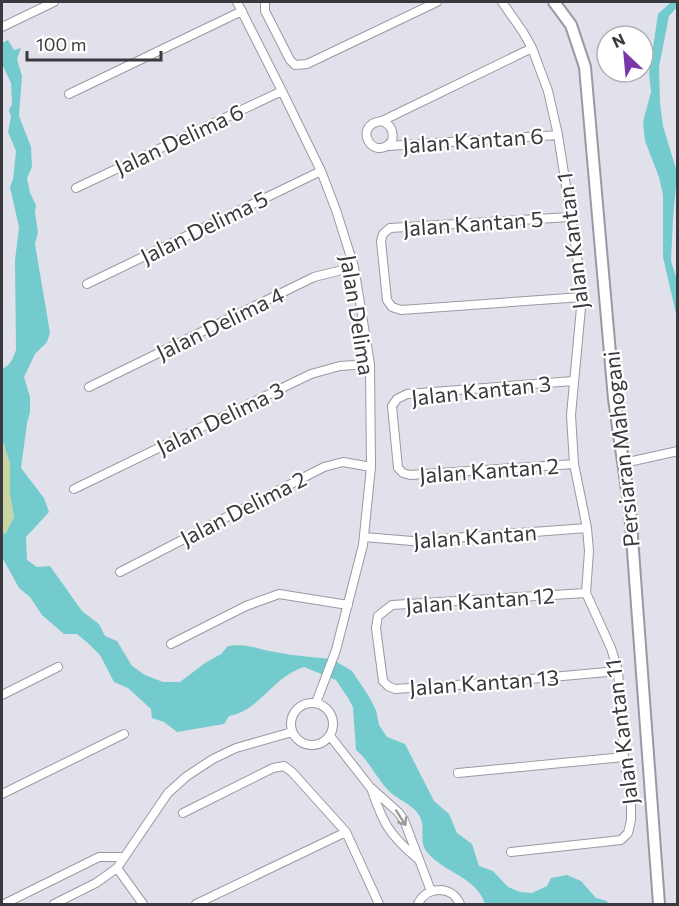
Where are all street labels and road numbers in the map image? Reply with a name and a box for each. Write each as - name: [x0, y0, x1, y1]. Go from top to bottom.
- street label: Jalan Delima 6: [110, 97, 248, 181]
- street label: Jalan Kantan 6: [402, 122, 544, 158]
- street label: Jalan Kantan 1: [550, 171, 594, 311]
- street label: Jalan Delima 5: [136, 185, 272, 269]
- street label: Jalan Kantan 5: [402, 205, 544, 241]
- street label: Jalan Delima: [335, 253, 381, 377]
- street label: Jalan Delima 4: [152, 280, 288, 366]
- street label: Persiaran Mahogani: [597, 350, 645, 548]
- street label: Jalan Kantan 3: [410, 369, 552, 411]
- street label: Jalan Delima 3: [152, 376, 288, 460]
- street label: Jalan Kantan 2: [418, 452, 560, 488]
- street label: Jalan Delima 2: [175, 465, 311, 551]
- street label: Jalan Kantan: [412, 518, 538, 554]
- street label: Jalan Kantan 12: [404, 581, 556, 619]
- street label: Jalan Kantan 11: [599, 657, 643, 807]
- street label: Jalan Kantan 13: [408, 663, 560, 701]

